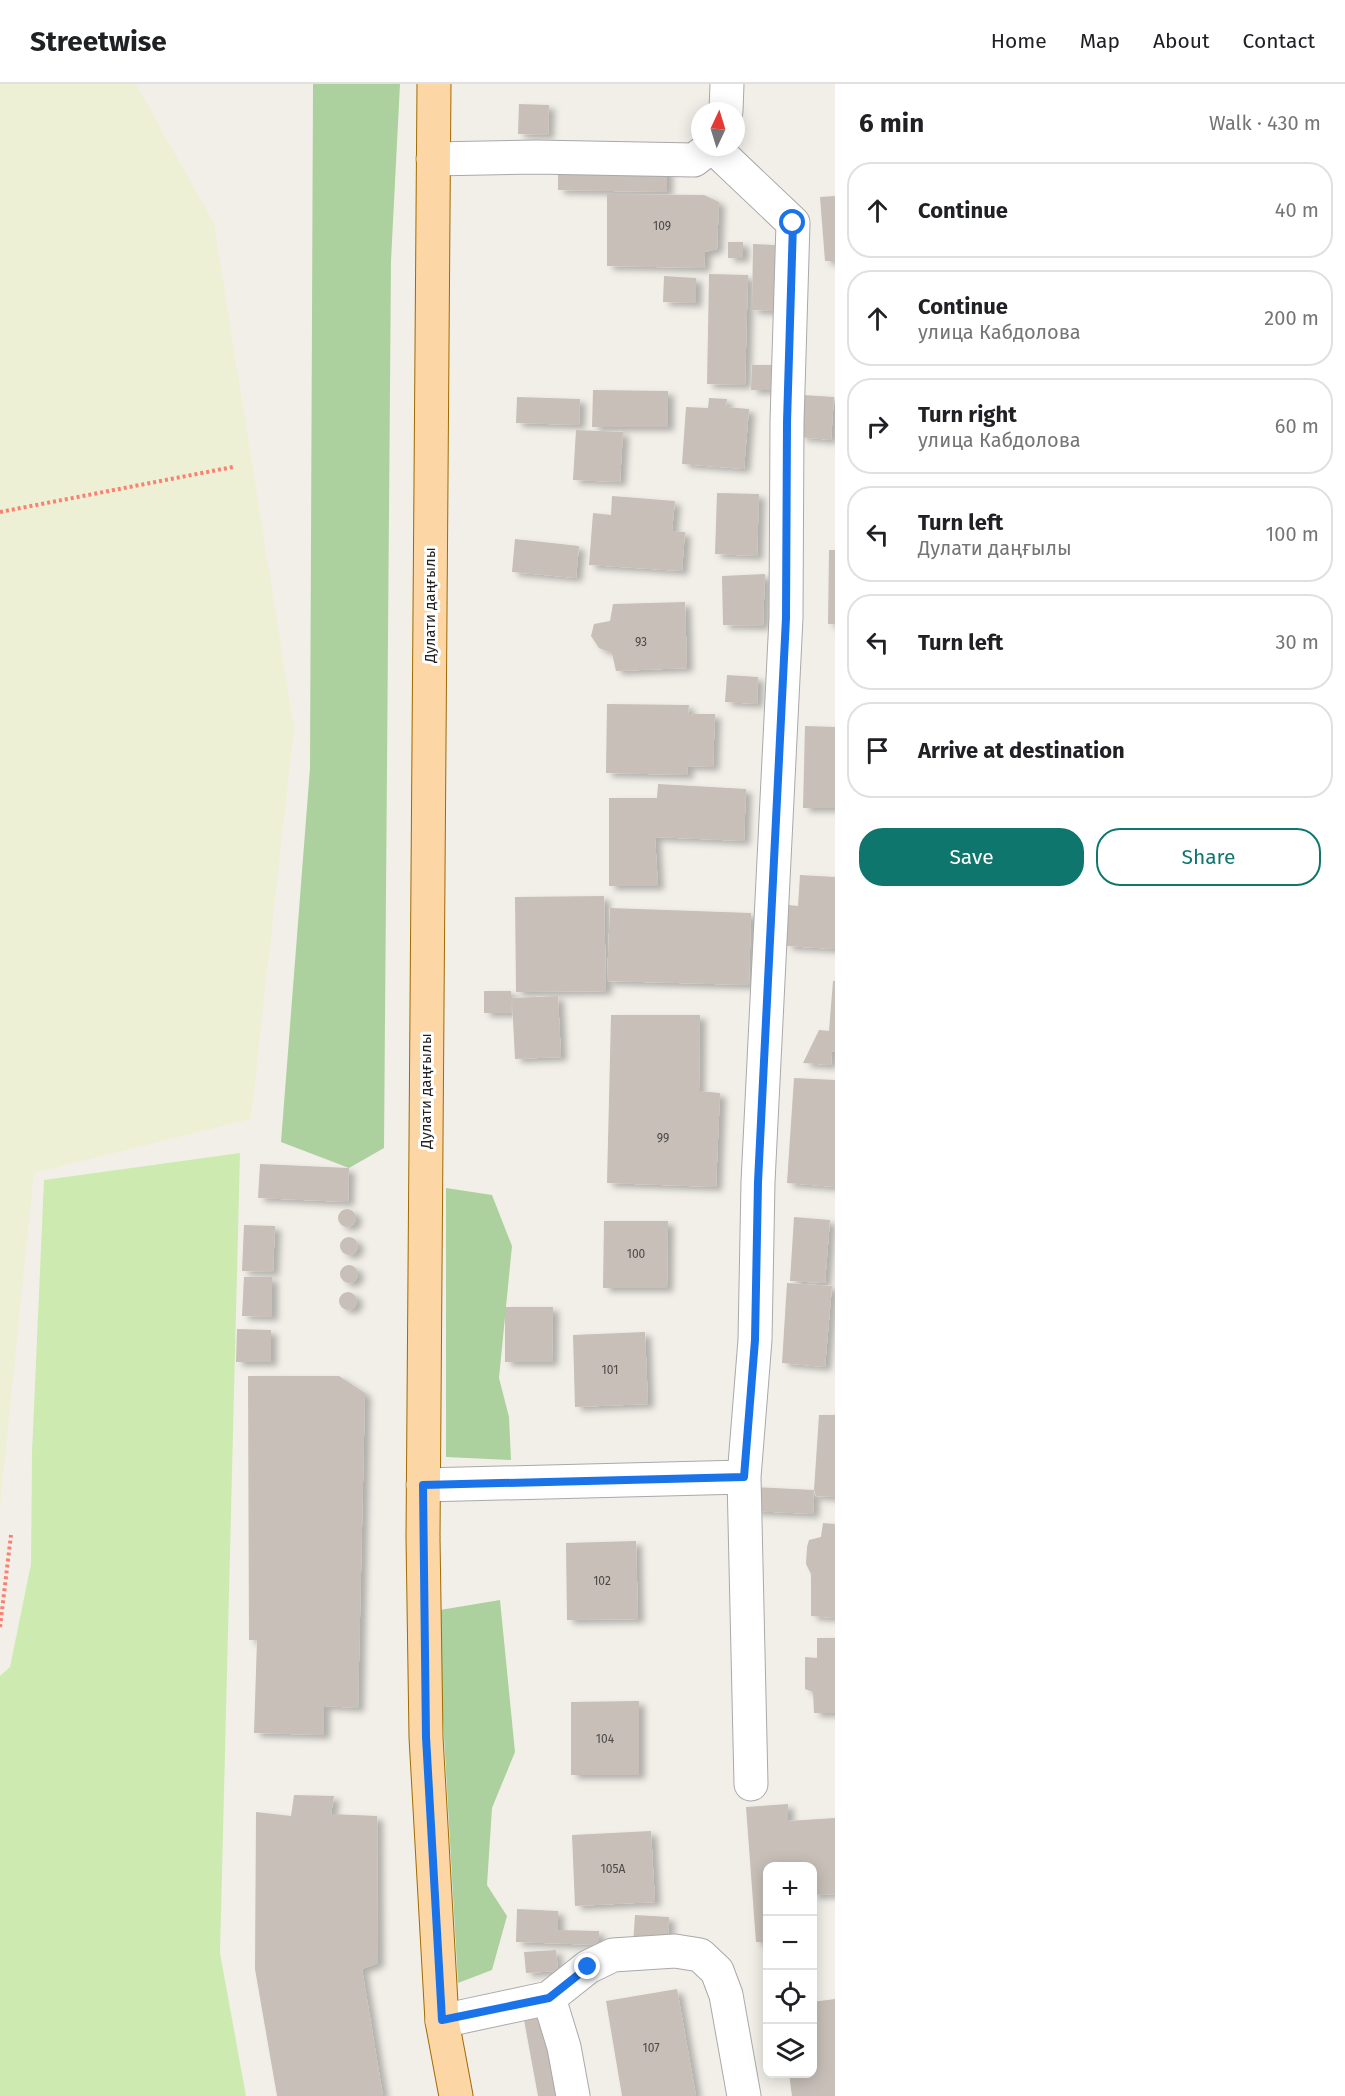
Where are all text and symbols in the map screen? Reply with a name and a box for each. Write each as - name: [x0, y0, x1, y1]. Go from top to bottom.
- text: Streetwise: [30, 25, 167, 58]
- text: Home: [991, 28, 1047, 54]
- text: Map: [1080, 28, 1120, 54]
- text: About: [1153, 28, 1210, 54]
- text: Contact: [1243, 28, 1315, 54]
- north arrow: [691, 102, 745, 156]
- text: 6 min: [859, 108, 924, 139]
- text: Walk · 430 m: [1209, 111, 1321, 135]
- icon: ahead: [861, 194, 894, 227]
- text: Continue: [918, 197, 1008, 224]
- text: 40 m: [1275, 198, 1319, 222]
- route start: [779, 209, 805, 235]
- house number: 109: [653, 219, 671, 233]
- text: Continue: [918, 293, 1008, 320]
- icon: ahead: [861, 302, 894, 335]
- text: 200 m: [1264, 306, 1319, 330]
- text: улица Кабдолова: [918, 320, 1081, 344]
- text: Turn right: [918, 401, 1017, 428]
- icon: right: [861, 410, 894, 443]
- text: 60 m: [1275, 414, 1319, 438]
- text: улица Кабдолова: [918, 428, 1081, 452]
- text: Turn left: [918, 509, 1003, 536]
- icon: left: [861, 518, 894, 551]
- text: 100 m: [1266, 522, 1319, 546]
- text: Дулати даңғылы: [918, 536, 1072, 560]
- street label: Дулати даңғылы: [421, 547, 439, 664]
- icon: left: [861, 626, 894, 659]
- text: Turn left: [918, 629, 1003, 656]
- text: 30 m: [1275, 630, 1319, 654]
- house number: 93: [635, 635, 647, 649]
- icon: arrive: [861, 734, 894, 767]
- text: Arrive at destination: [918, 737, 1125, 764]
- button: Save: [859, 828, 1084, 886]
- button: Share: [1096, 828, 1321, 886]
- street label: Дулати даңғылы: [417, 1033, 435, 1150]
- house number: 99: [657, 1131, 669, 1145]
- house number: 100: [627, 1247, 646, 1261]
- house number: 101: [602, 1363, 618, 1377]
- house number: 102: [593, 1574, 611, 1588]
- house number: 104: [596, 1732, 615, 1746]
- house number: 105А: [601, 1862, 626, 1876]
- map controls: [763, 1862, 817, 2078]
- button: +: [763, 1862, 817, 1916]
- button: −: [763, 1916, 817, 1970]
- route end: [574, 1953, 600, 1979]
- button: locate: [763, 1970, 817, 2024]
- button: layers: [763, 2024, 817, 2078]
- house number: 107: [643, 2041, 659, 2055]

